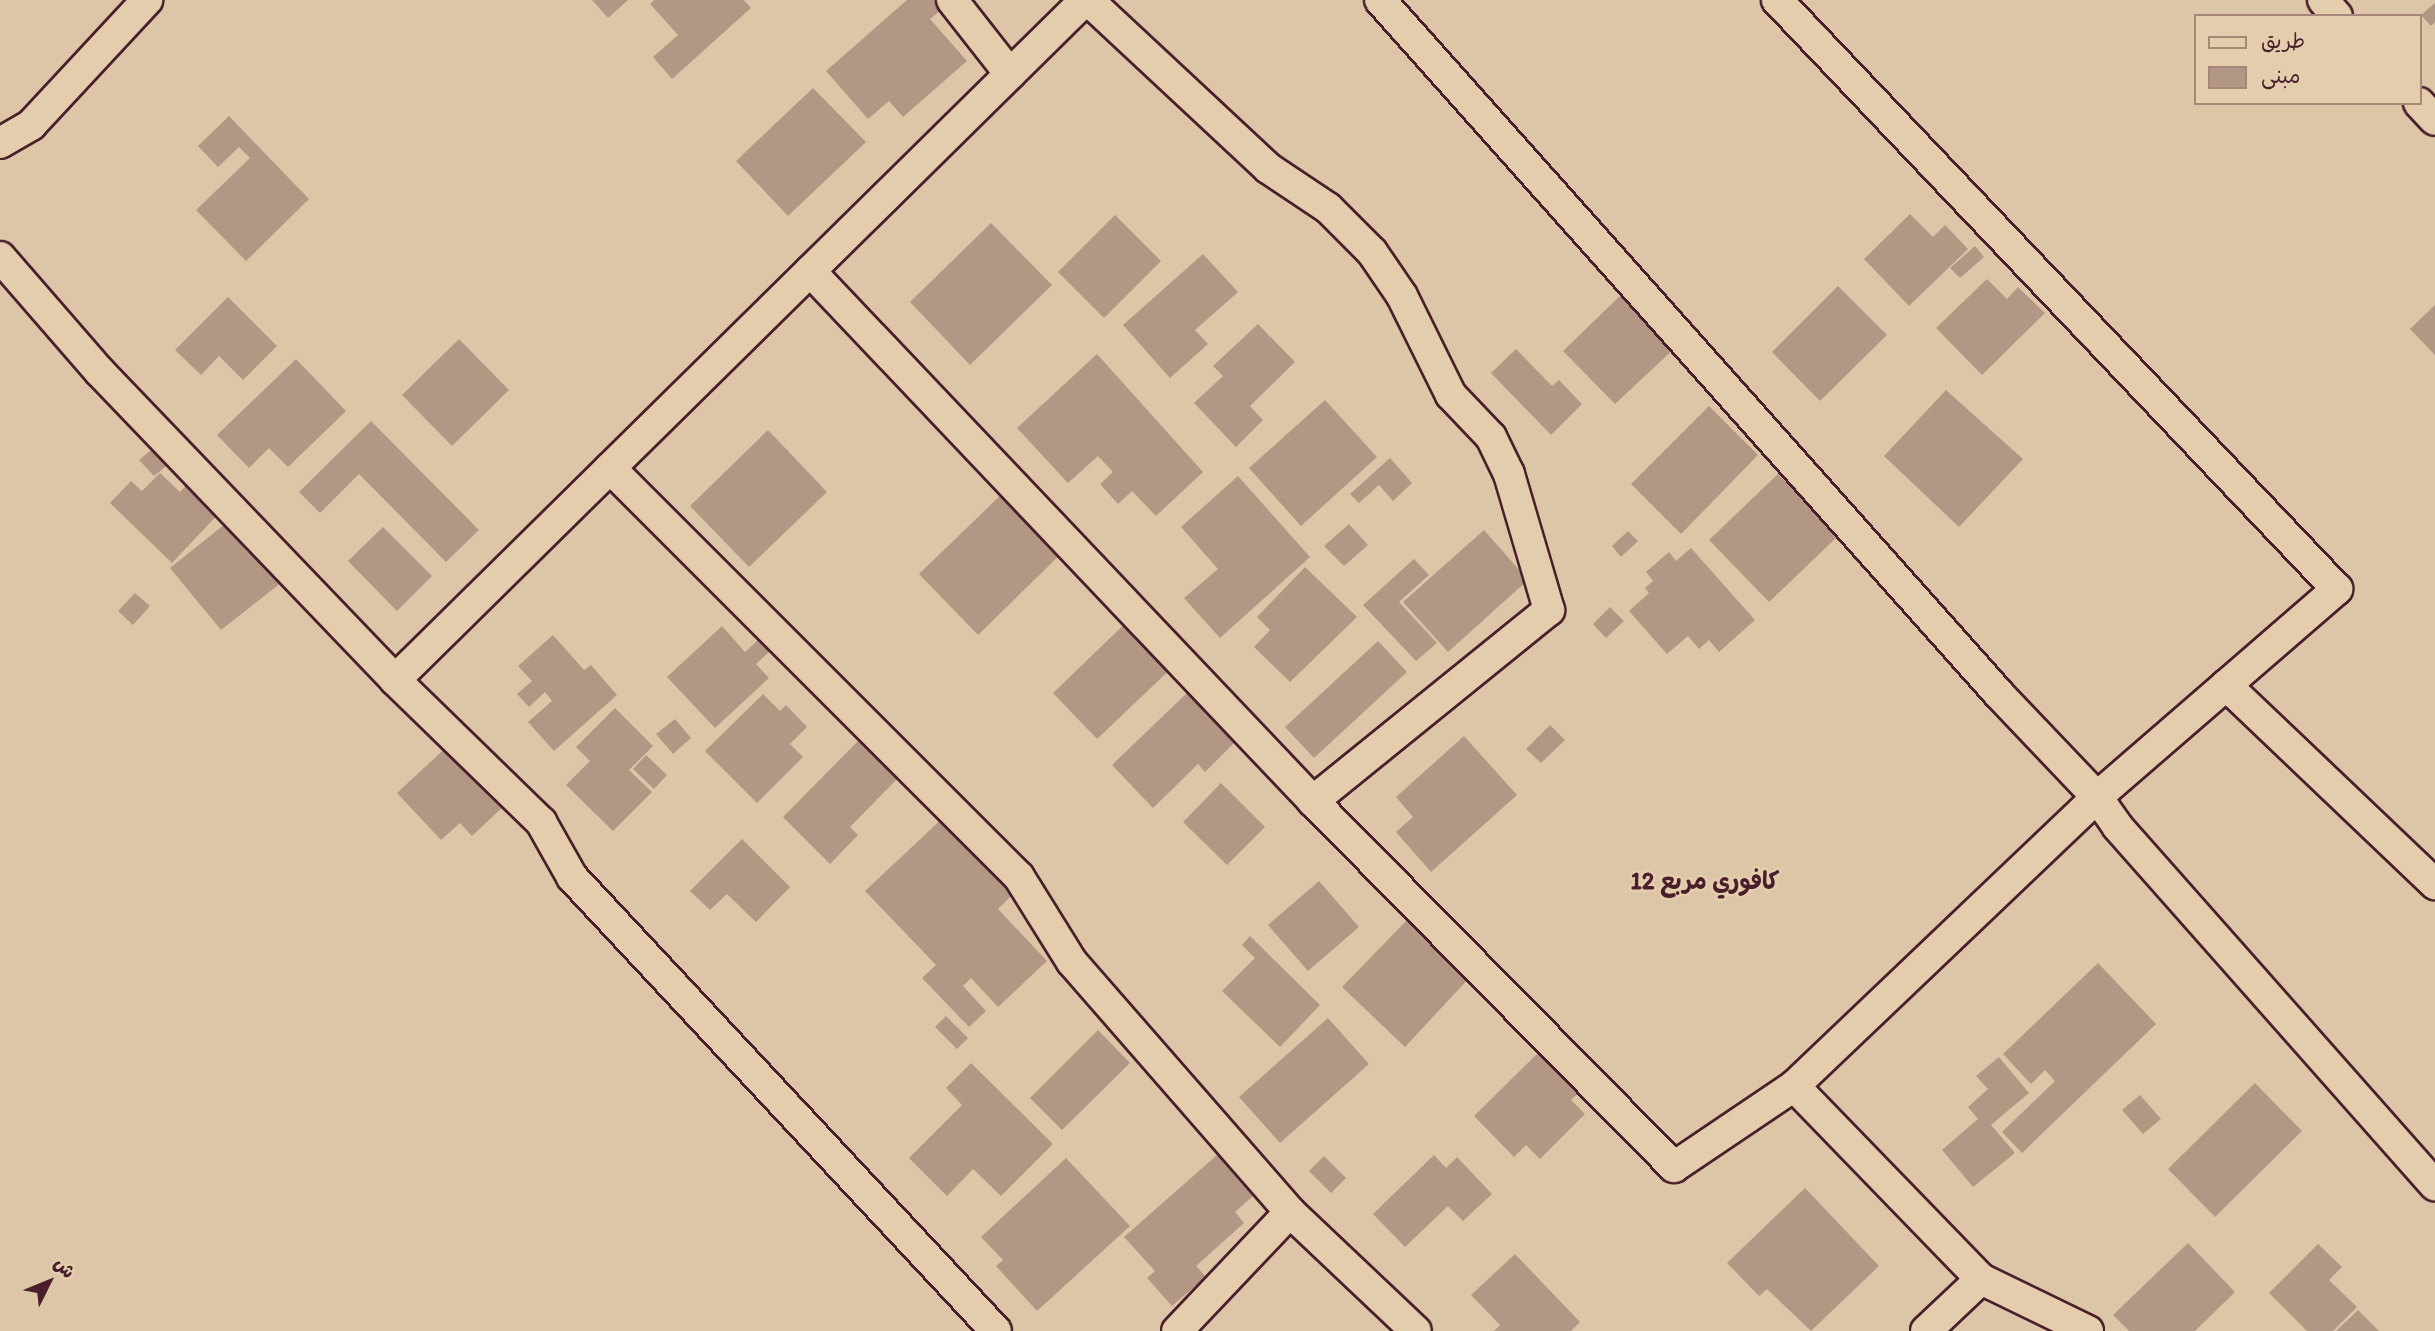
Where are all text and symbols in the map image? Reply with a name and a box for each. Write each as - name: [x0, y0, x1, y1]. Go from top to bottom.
- legend: [2194, 14, 2421, 105]
- text: طريق: [2261, 28, 2305, 53]
- text: مبنى: [2261, 63, 2300, 88]
- district label: كافوري مربع 12: [1631, 867, 1779, 895]
- north arrow: [14, 1247, 84, 1317]
- text: ش: [49, 1252, 80, 1283]

